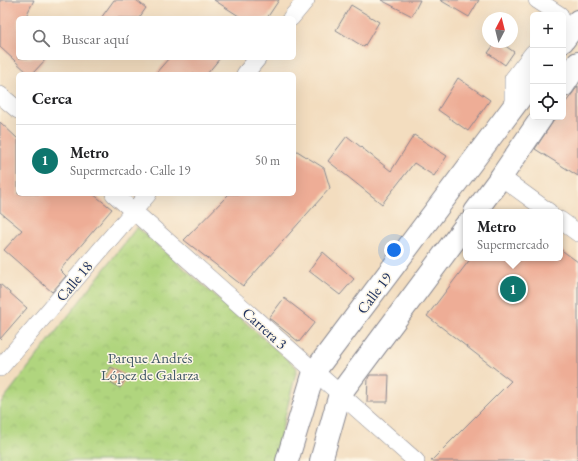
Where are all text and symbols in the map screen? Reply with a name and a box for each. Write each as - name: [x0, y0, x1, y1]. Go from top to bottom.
- north arrow: [482, 12, 518, 48]
- map controls: [530, 12, 566, 120]
- button: +: [530, 12, 566, 48]
- search box: [16, 16, 296, 60]
- icon: search: [30, 27, 52, 49]
- text: Buscar aquí: [62, 29, 129, 48]
- button: −: [530, 48, 566, 84]
- button: locate: [530, 84, 566, 120]
- text: Cerca: [32, 87, 72, 109]
- text: Metro: [70, 143, 109, 162]
- text: 1: [42, 152, 48, 169]
- text: 50 m: [255, 152, 280, 169]
- text: Supermercado · Calle 19: [70, 162, 190, 179]
- popup: [463, 209, 563, 261]
- text: Metro: [477, 217, 516, 236]
- text: Supermercado: [477, 236, 549, 253]
- your location: [384, 240, 404, 260]
- street label: Calle 18: [52, 257, 96, 305]
- street label: Calle 19: [352, 268, 396, 318]
- pin: 1: [500, 274, 526, 304]
- street label: Carrera 3: [239, 303, 291, 353]
- park label: Parque Andrés López de Galarza: [101, 348, 199, 384]

